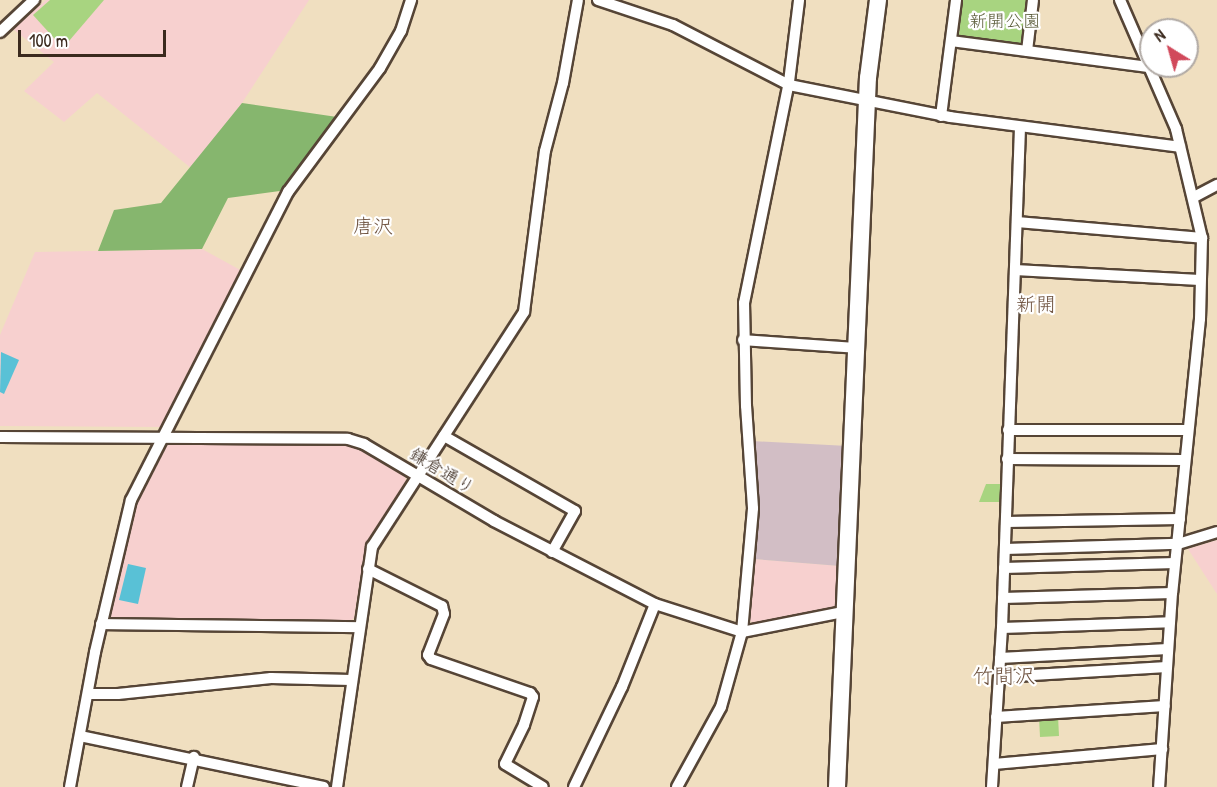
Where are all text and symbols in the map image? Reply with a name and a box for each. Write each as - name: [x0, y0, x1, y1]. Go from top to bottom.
- park label: 新開公園: [969, 10, 1041, 32]
- scale bar: [21, 18, 170, 56]
- north arrow: [1139, 18, 1199, 78]
- text: N: [1149, 24, 1169, 47]
- text: 100 m: [29, 28, 68, 53]
- district label: 唐沢: [353, 213, 393, 237]
- district label: 新開: [1016, 291, 1056, 315]
- street label: 鎌倉通り: [406, 443, 478, 499]
- district label: 竹間沢: [973, 663, 1035, 689]

